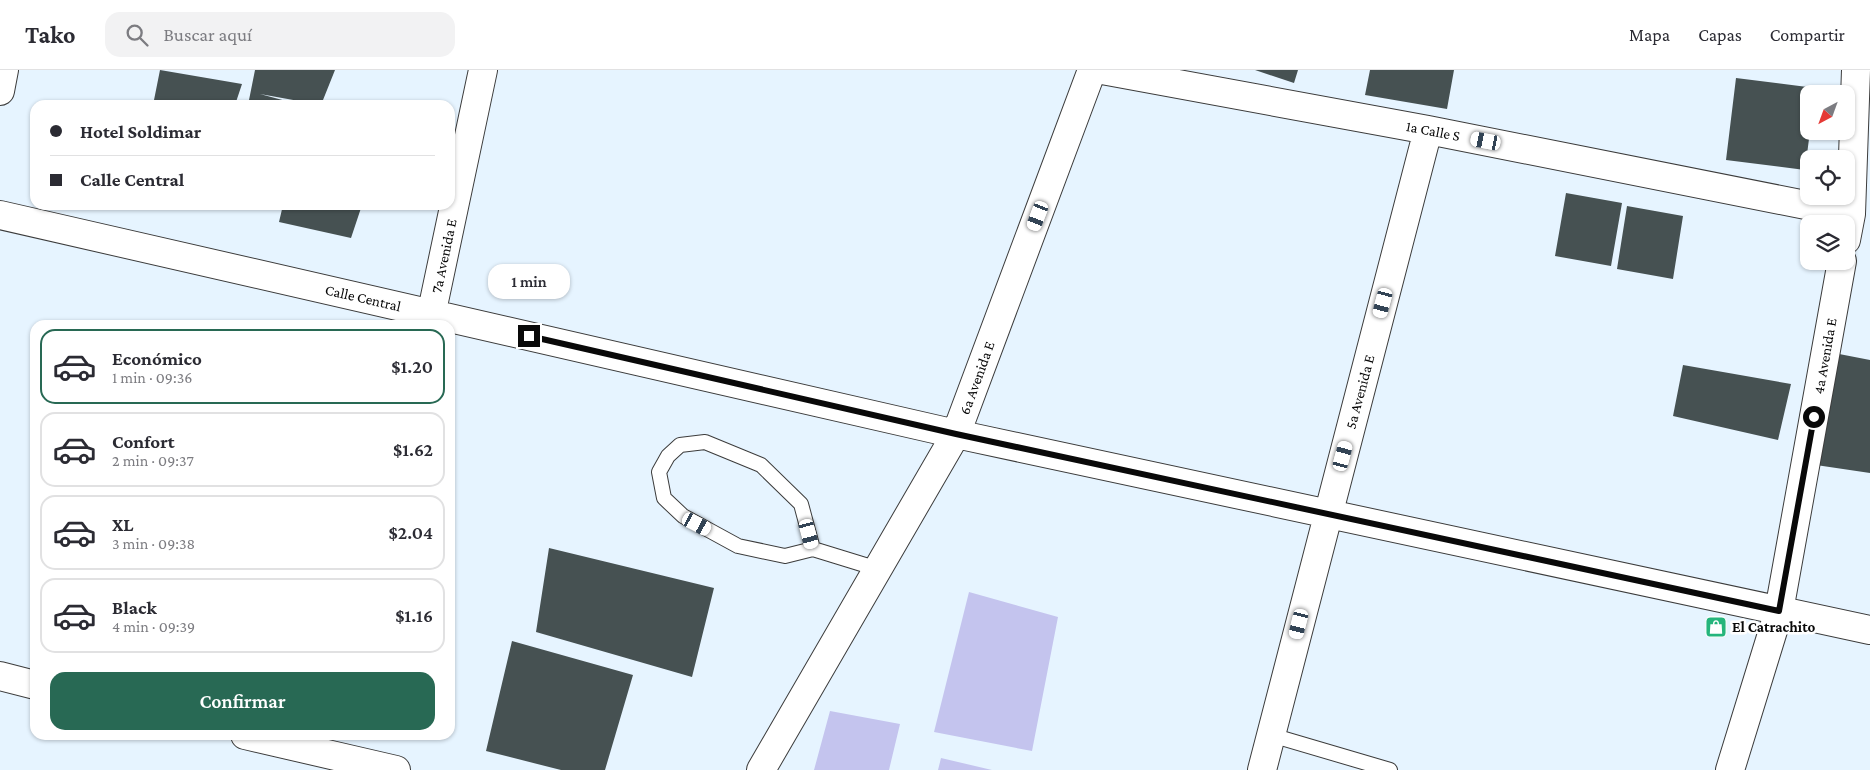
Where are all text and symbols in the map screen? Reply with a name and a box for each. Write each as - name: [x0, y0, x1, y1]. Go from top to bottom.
- search box: [105, 12, 455, 57]
- text: Tako: [25, 21, 75, 48]
- icon: search: [123, 21, 151, 49]
- text: Buscar aquí: [163, 24, 252, 45]
- text: Mapa: [1629, 25, 1670, 45]
- text: Capas: [1698, 25, 1742, 45]
- text: Compartir: [1770, 25, 1845, 45]
- north arrow: [1800, 85, 1855, 140]
- map controls: [1800, 85, 1855, 270]
- street label: 1a Calle S: [1405, 118, 1461, 144]
- text: Hotel Soldimar: [80, 121, 201, 142]
- car: [1469, 131, 1502, 151]
- button: locate: [1800, 150, 1855, 205]
- text: Calle Central: [80, 169, 184, 190]
- car: [1025, 199, 1050, 233]
- button: layers: [1800, 215, 1855, 270]
- street label: 7a Avenida E: [428, 217, 460, 295]
- callout: 1 min: [488, 264, 570, 298]
- text: 1 min: [511, 273, 547, 290]
- street label: Calle Central: [324, 282, 403, 315]
- car: [1371, 287, 1394, 319]
- street label: 4a Avenida E: [1810, 317, 1840, 395]
- route end: [518, 325, 540, 347]
- street label: 6a Avenida E: [956, 339, 998, 417]
- icon: car: [52, 344, 97, 389]
- text: Económico: [112, 348, 202, 369]
- street label: 5a Avenida E: [1342, 353, 1378, 431]
- text: $1.20: [391, 356, 433, 377]
- text: 1 min · 09:36: [112, 369, 192, 386]
- route start: [1803, 406, 1825, 428]
- icon: car: [52, 427, 97, 472]
- text: Confort: [112, 431, 175, 452]
- text: $1.62: [393, 439, 433, 460]
- car: [1331, 440, 1354, 472]
- text: 2 min · 09:37: [112, 452, 194, 469]
- icon: car: [52, 510, 97, 555]
- car: [680, 510, 713, 538]
- text: XL: [112, 514, 134, 535]
- car: [797, 518, 820, 550]
- text: $2.04: [389, 522, 433, 543]
- text: 3 min · 09:38: [112, 535, 195, 552]
- icon: car: [52, 593, 97, 638]
- text: Black: [112, 597, 157, 618]
- text: $1.16: [395, 605, 433, 626]
- car: [1288, 608, 1309, 640]
- shop icon: El Catrachito: [1704, 615, 1728, 639]
- text: 4 min · 09:39: [112, 618, 195, 635]
- place label: El Catrachito: [1732, 619, 1815, 635]
- button: Confirmar: [50, 672, 435, 730]

